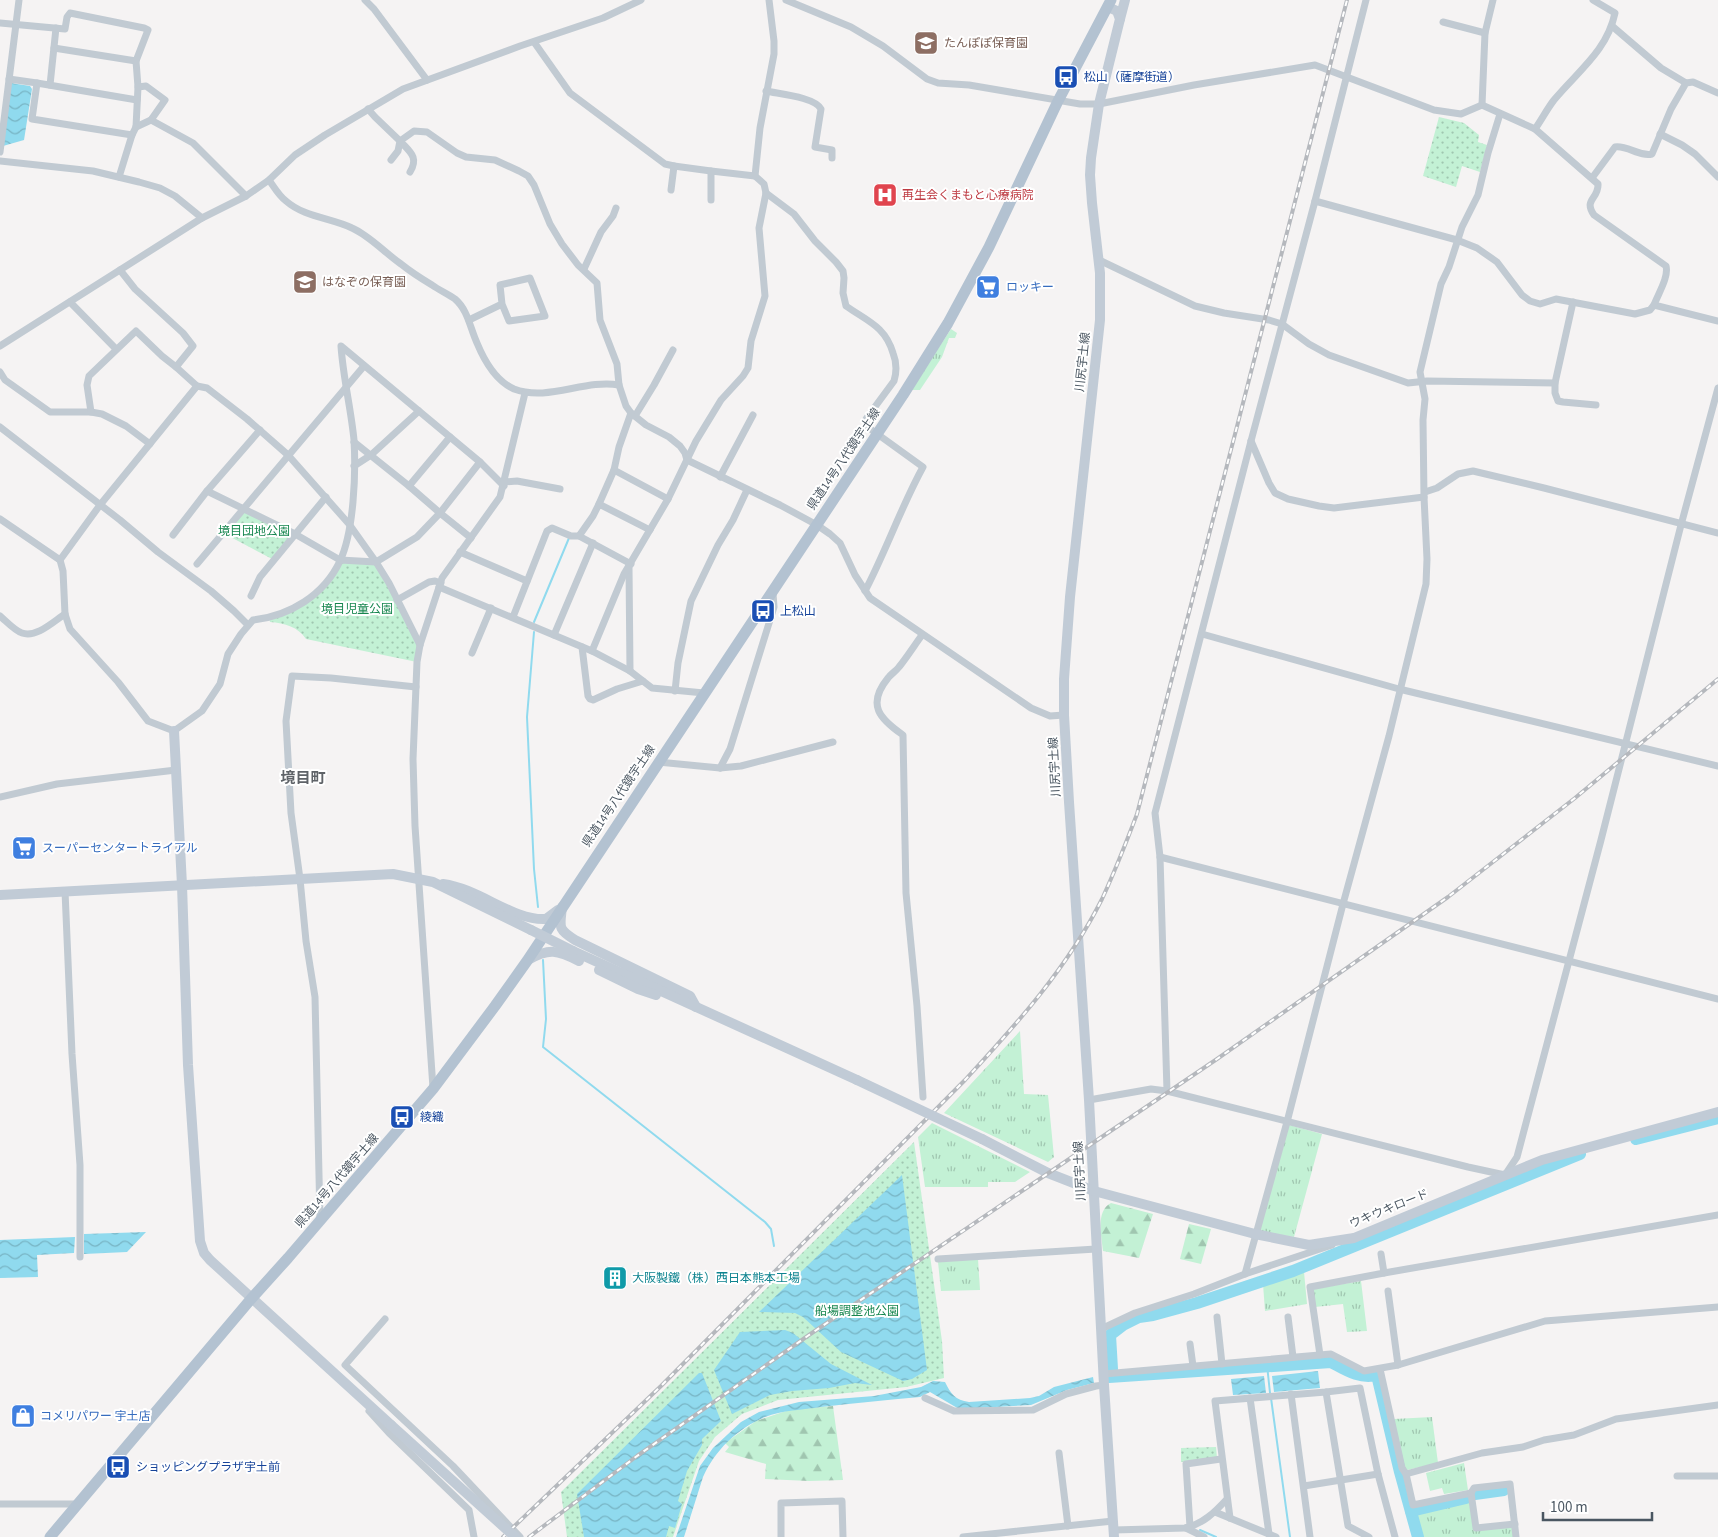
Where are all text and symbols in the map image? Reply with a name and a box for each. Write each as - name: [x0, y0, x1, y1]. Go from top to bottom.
- school or university icon: たんぽぽ保育園: [913, 30, 939, 56]
- place label: たんぽぽ保育園: [944, 35, 1028, 52]
- bus stop icon: 松山（薩摩街道）: [1053, 64, 1079, 90]
- place label: 松山（薩摩街道）: [1084, 69, 1180, 86]
- hospital icon: 再生会くまもと心療病院: [872, 182, 898, 208]
- place label: 再生会くまもと心療病院: [902, 187, 1034, 204]
- school or university icon: はなぞの保育園: [292, 269, 318, 295]
- place label: はなぞの保育園: [322, 274, 406, 291]
- supermarket icon: ロッキー: [975, 274, 1001, 300]
- place label: ロッキー: [1006, 279, 1054, 296]
- street label: 川尻宇土線: [1071, 331, 1095, 393]
- street label: 県道14号八代鏡宇土線: [803, 405, 885, 513]
- park label: 境目団地公園: [218, 523, 290, 540]
- bus stop icon: 上松山: [750, 598, 776, 624]
- park label: 境目児童公園: [321, 601, 393, 618]
- place label: 上松山: [780, 603, 816, 620]
- street label: 川尻宇土線: [1045, 737, 1065, 797]
- street label: 県道14号八代鏡宇土線: [578, 742, 660, 850]
- district label: 境目町: [280, 768, 326, 789]
- supermarket icon: スーパーセンタートライアル: [11, 835, 37, 861]
- place label: スーパーセンタートライアル: [42, 840, 198, 857]
- bus stop icon: 綾織: [389, 1104, 415, 1130]
- place label: 綾織: [420, 1109, 444, 1126]
- street label: 県道14号八代鏡宇土線: [291, 1130, 383, 1232]
- street label: 川尻宇土線: [1070, 1141, 1090, 1201]
- street label: ウキウキロード: [1347, 1185, 1431, 1233]
- building icon: 大阪製鐵（株）西日本熊本工場: [602, 1265, 628, 1291]
- place label: 大阪製鐵（株）西日本熊本工場: [632, 1270, 800, 1287]
- park label: 船場調整池公園: [815, 1303, 899, 1320]
- shop icon: コメリパワー 宇土店: [10, 1403, 36, 1429]
- place label: コメリパワー 宇土店: [40, 1408, 150, 1425]
- bus stop icon: ショッピングプラザ宇土前: [105, 1454, 131, 1480]
- place label: ショッピングプラザ宇土前: [136, 1459, 280, 1476]
- scale bar: [1543, 1490, 1652, 1522]
- text: 100 m: [1550, 1497, 1588, 1518]

